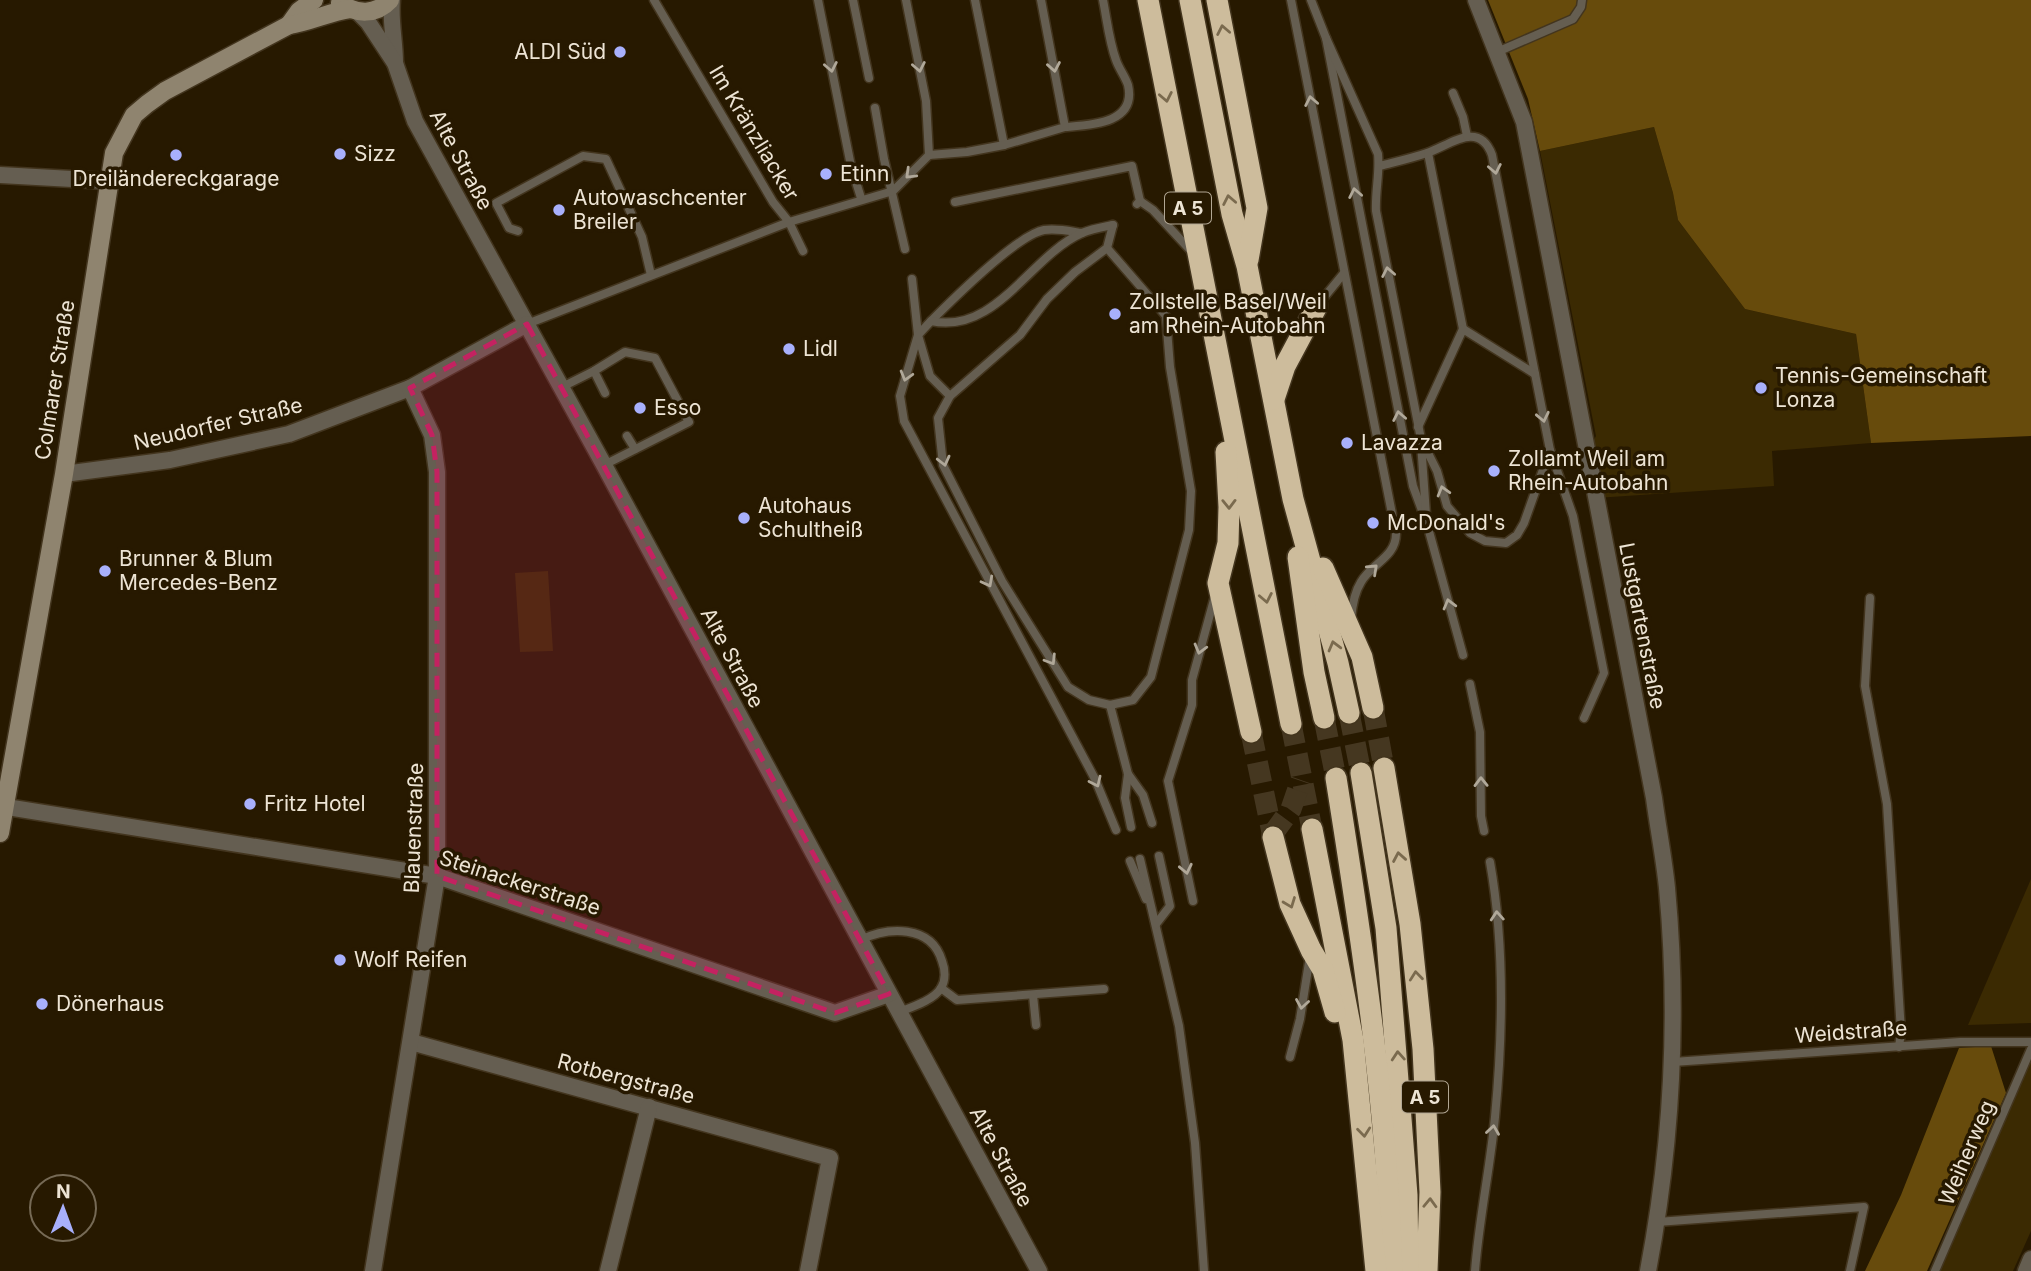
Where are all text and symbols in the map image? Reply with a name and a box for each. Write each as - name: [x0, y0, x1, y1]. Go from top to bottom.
- one-way arrow: [1216, 24, 1231, 36]
- place label: ALDI Süd: [514, 39, 606, 64]
- marker: ALDI Süd: [612, 44, 628, 60]
- street label: Im Kränzliacker: [704, 61, 805, 205]
- one-way arrow: [823, 61, 838, 73]
- one-way arrow: [911, 61, 926, 73]
- one-way arrow: [1046, 61, 1061, 73]
- one-way arrow: [1158, 91, 1173, 103]
- one-way arrow: [1304, 95, 1319, 107]
- street label: Alte Straße: [425, 105, 498, 214]
- place label: Sizz: [354, 141, 396, 166]
- marker: Sizz: [332, 146, 348, 162]
- marker: Dreiländereckgarage: [168, 147, 184, 163]
- place label: Etinn: [840, 161, 889, 186]
- one-way arrow: [1486, 163, 1501, 175]
- one-way arrow: [905, 165, 918, 178]
- place label: Dreiländereckgarage: [73, 166, 279, 191]
- marker: Etinn: [818, 166, 834, 182]
- place label: Autowaschcenter Breiler: [573, 185, 747, 234]
- one-way arrow: [1348, 187, 1363, 199]
- road number: A 5: [1165, 192, 1211, 224]
- one-way arrow: [1222, 194, 1237, 206]
- marker: Autowaschcenter Breiler: [551, 202, 567, 218]
- one-way arrow: [1381, 266, 1396, 278]
- place label: Zollstelle Basel/Weil am Rhein-Autobahn: [1129, 289, 1327, 338]
- street label: Colmarer Straße: [29, 298, 80, 462]
- marker: Zollstelle Basel/Weil am Rhein-Autobahn: [1107, 306, 1123, 322]
- place label: Lidl: [803, 336, 838, 361]
- marker: Lidl: [781, 341, 797, 357]
- place label: Tennis-Gemeinschaft Lonza: [1775, 363, 1987, 412]
- one-way arrow: [899, 370, 914, 382]
- marker: Tennis-Gemeinschaft Lonza: [1753, 380, 1769, 396]
- street label: Neudorfer Straße: [131, 392, 305, 455]
- place label: Esso: [654, 395, 701, 420]
- marker: Esso: [632, 400, 648, 416]
- one-way arrow: [1392, 410, 1407, 422]
- one-way arrow: [1535, 411, 1550, 423]
- place label: Lavazza: [1361, 430, 1443, 455]
- marker: Lavazza: [1339, 435, 1355, 451]
- place label: Zollamt Weil am Rhein-Autobahn: [1508, 446, 1668, 495]
- one-way arrow: [936, 454, 950, 466]
- marker: Zollamt Weil am Rhein-Autobahn: [1486, 463, 1502, 479]
- one-way arrow: [1437, 486, 1451, 498]
- place label: Autohaus Schultheiß: [758, 493, 863, 542]
- one-way arrow: [1221, 498, 1236, 509]
- marker: Autohaus Schultheiß: [736, 510, 752, 526]
- place label: McDonald's: [1387, 510, 1505, 535]
- marker: McDonald's: [1365, 515, 1381, 531]
- street label: Lustgartenstraße: [1614, 541, 1671, 711]
- place label: Brunner & Blum Mercedes-Benz: [119, 546, 278, 595]
- marker: Brunner & Blum Mercedes-Benz: [97, 563, 113, 579]
- one-way arrow: [1365, 564, 1378, 577]
- one-way arrow: [980, 575, 994, 587]
- one-way arrow: [1257, 592, 1272, 604]
- one-way arrow: [1443, 598, 1457, 610]
- street label: Alte Straße: [696, 603, 769, 712]
- one-way arrow: [1327, 641, 1342, 653]
- one-way arrow: [1194, 642, 1209, 654]
- one-way arrow: [1043, 653, 1056, 666]
- street label: Blauenstraße: [399, 762, 428, 894]
- one-way arrow: [1088, 775, 1102, 788]
- one-way arrow: [1473, 776, 1489, 786]
- place label: Fritz Hotel: [264, 791, 366, 816]
- marker: Fritz Hotel: [242, 796, 258, 812]
- street label: Steinackerstraße: [437, 845, 604, 920]
- one-way arrow: [1392, 851, 1407, 863]
- one-way arrow: [1178, 863, 1193, 875]
- one-way arrow: [1282, 896, 1296, 908]
- one-way arrow: [1490, 910, 1505, 921]
- place label: Wolf Reifen: [354, 947, 467, 972]
- marker: Wolf Reifen: [332, 952, 348, 968]
- one-way arrow: [1408, 970, 1423, 982]
- place label: Dönerhaus: [56, 991, 164, 1016]
- marker: Dönerhaus: [34, 996, 50, 1012]
- one-way arrow: [1295, 998, 1310, 1010]
- street label: Weidstraße: [1794, 1015, 1908, 1048]
- street label: Rotbergstraße: [555, 1048, 697, 1109]
- one-way arrow: [1391, 1050, 1406, 1061]
- road number: A 5: [1402, 1082, 1448, 1112]
- street label: Weiherweg: [1933, 1097, 2000, 1209]
- street label: Alte Straße: [965, 1102, 1038, 1211]
- one-way arrow: [1486, 1125, 1501, 1136]
- one-way arrow: [1356, 1127, 1371, 1138]
- north arrow: [28, 1173, 98, 1243]
- text: N: [56, 1180, 71, 1203]
- one-way arrow: [1422, 1197, 1437, 1208]

